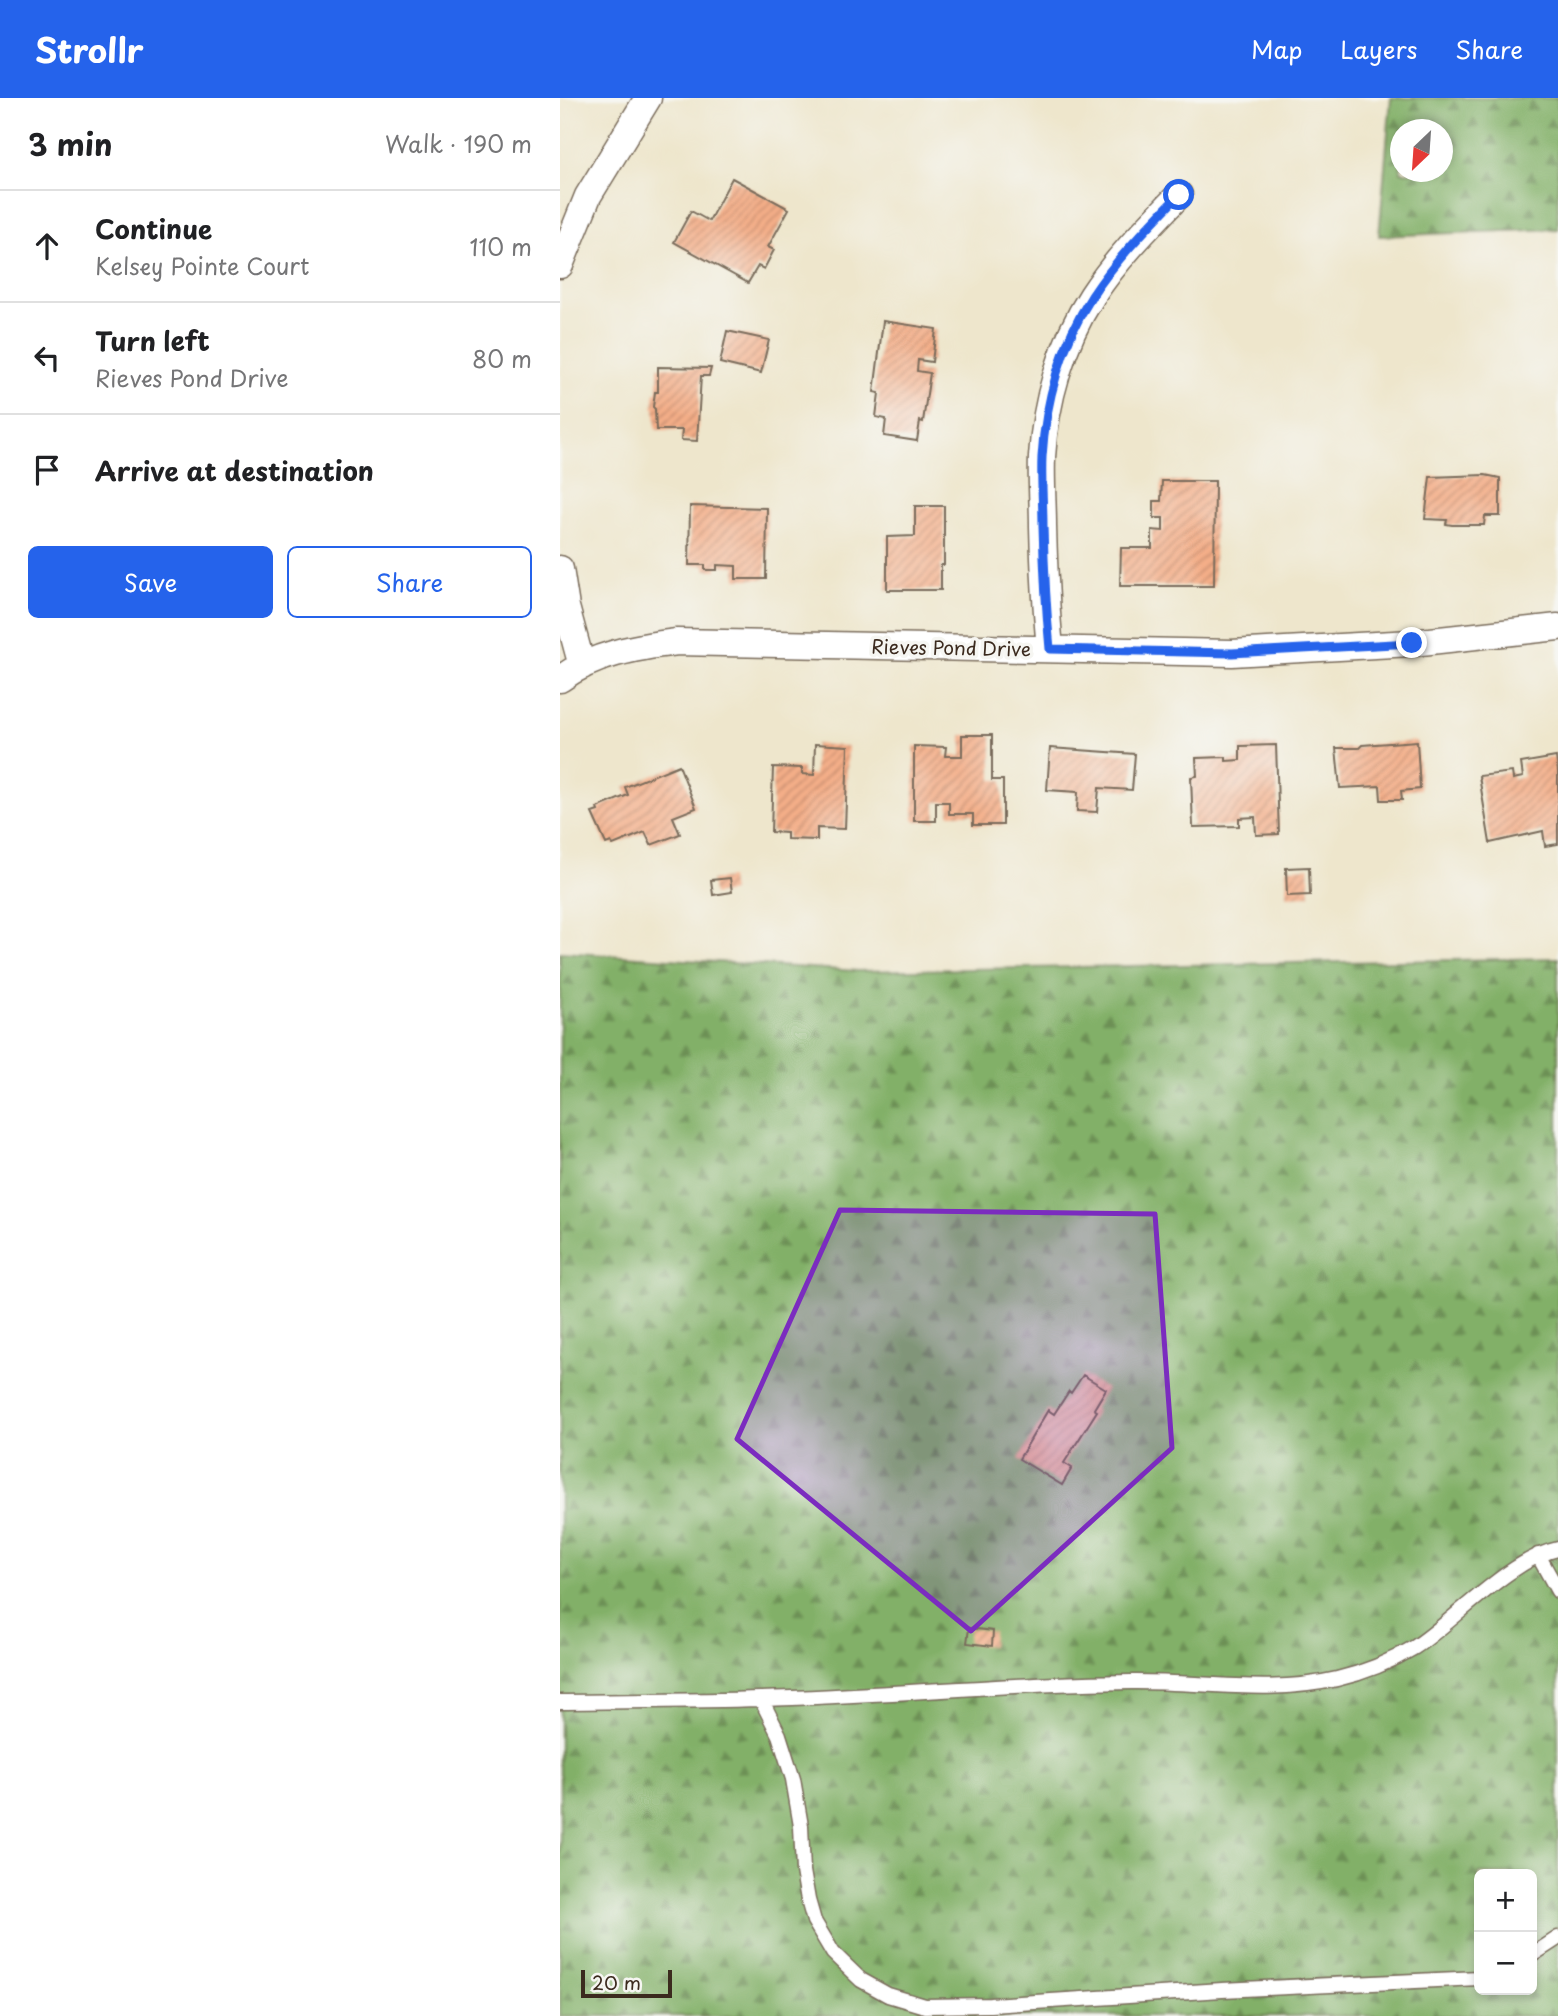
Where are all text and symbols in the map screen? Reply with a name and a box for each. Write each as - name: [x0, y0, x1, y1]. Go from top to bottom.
- text: Strollr: [35, 24, 144, 74]
- text: Map: [1251, 31, 1302, 67]
- text: Layers: [1340, 31, 1417, 67]
- text: Share: [1455, 31, 1523, 67]
- north arrow: [1390, 119, 1453, 182]
- text: 3 min: [28, 121, 113, 166]
- text: Walk · 190 m: [385, 126, 532, 161]
- route start: [1163, 179, 1194, 210]
- text: Continue: [95, 209, 212, 248]
- icon: ahead: [28, 227, 66, 265]
- text: 110 m: [470, 229, 532, 264]
- text: Kelsey Pointe Court: [95, 248, 309, 283]
- text: Turn left: [95, 321, 210, 360]
- icon: left: [28, 339, 66, 377]
- text: 80 m: [472, 341, 532, 376]
- text: Rieves Pond Drive: [95, 360, 288, 395]
- icon: arrive: [28, 451, 66, 489]
- text: Arrive at destination: [95, 451, 374, 490]
- button: Save: [28, 546, 273, 618]
- button: Share: [287, 546, 532, 618]
- route end: [1396, 627, 1427, 658]
- street label: Rieves Pond Drive: [871, 632, 1031, 662]
- map controls: [1474, 1869, 1537, 1995]
- button: +: [1474, 1869, 1537, 1932]
- button: −: [1474, 1932, 1537, 1995]
- scale bar: [581, 1967, 672, 1999]
- text: 20 m: [592, 1968, 641, 1996]

